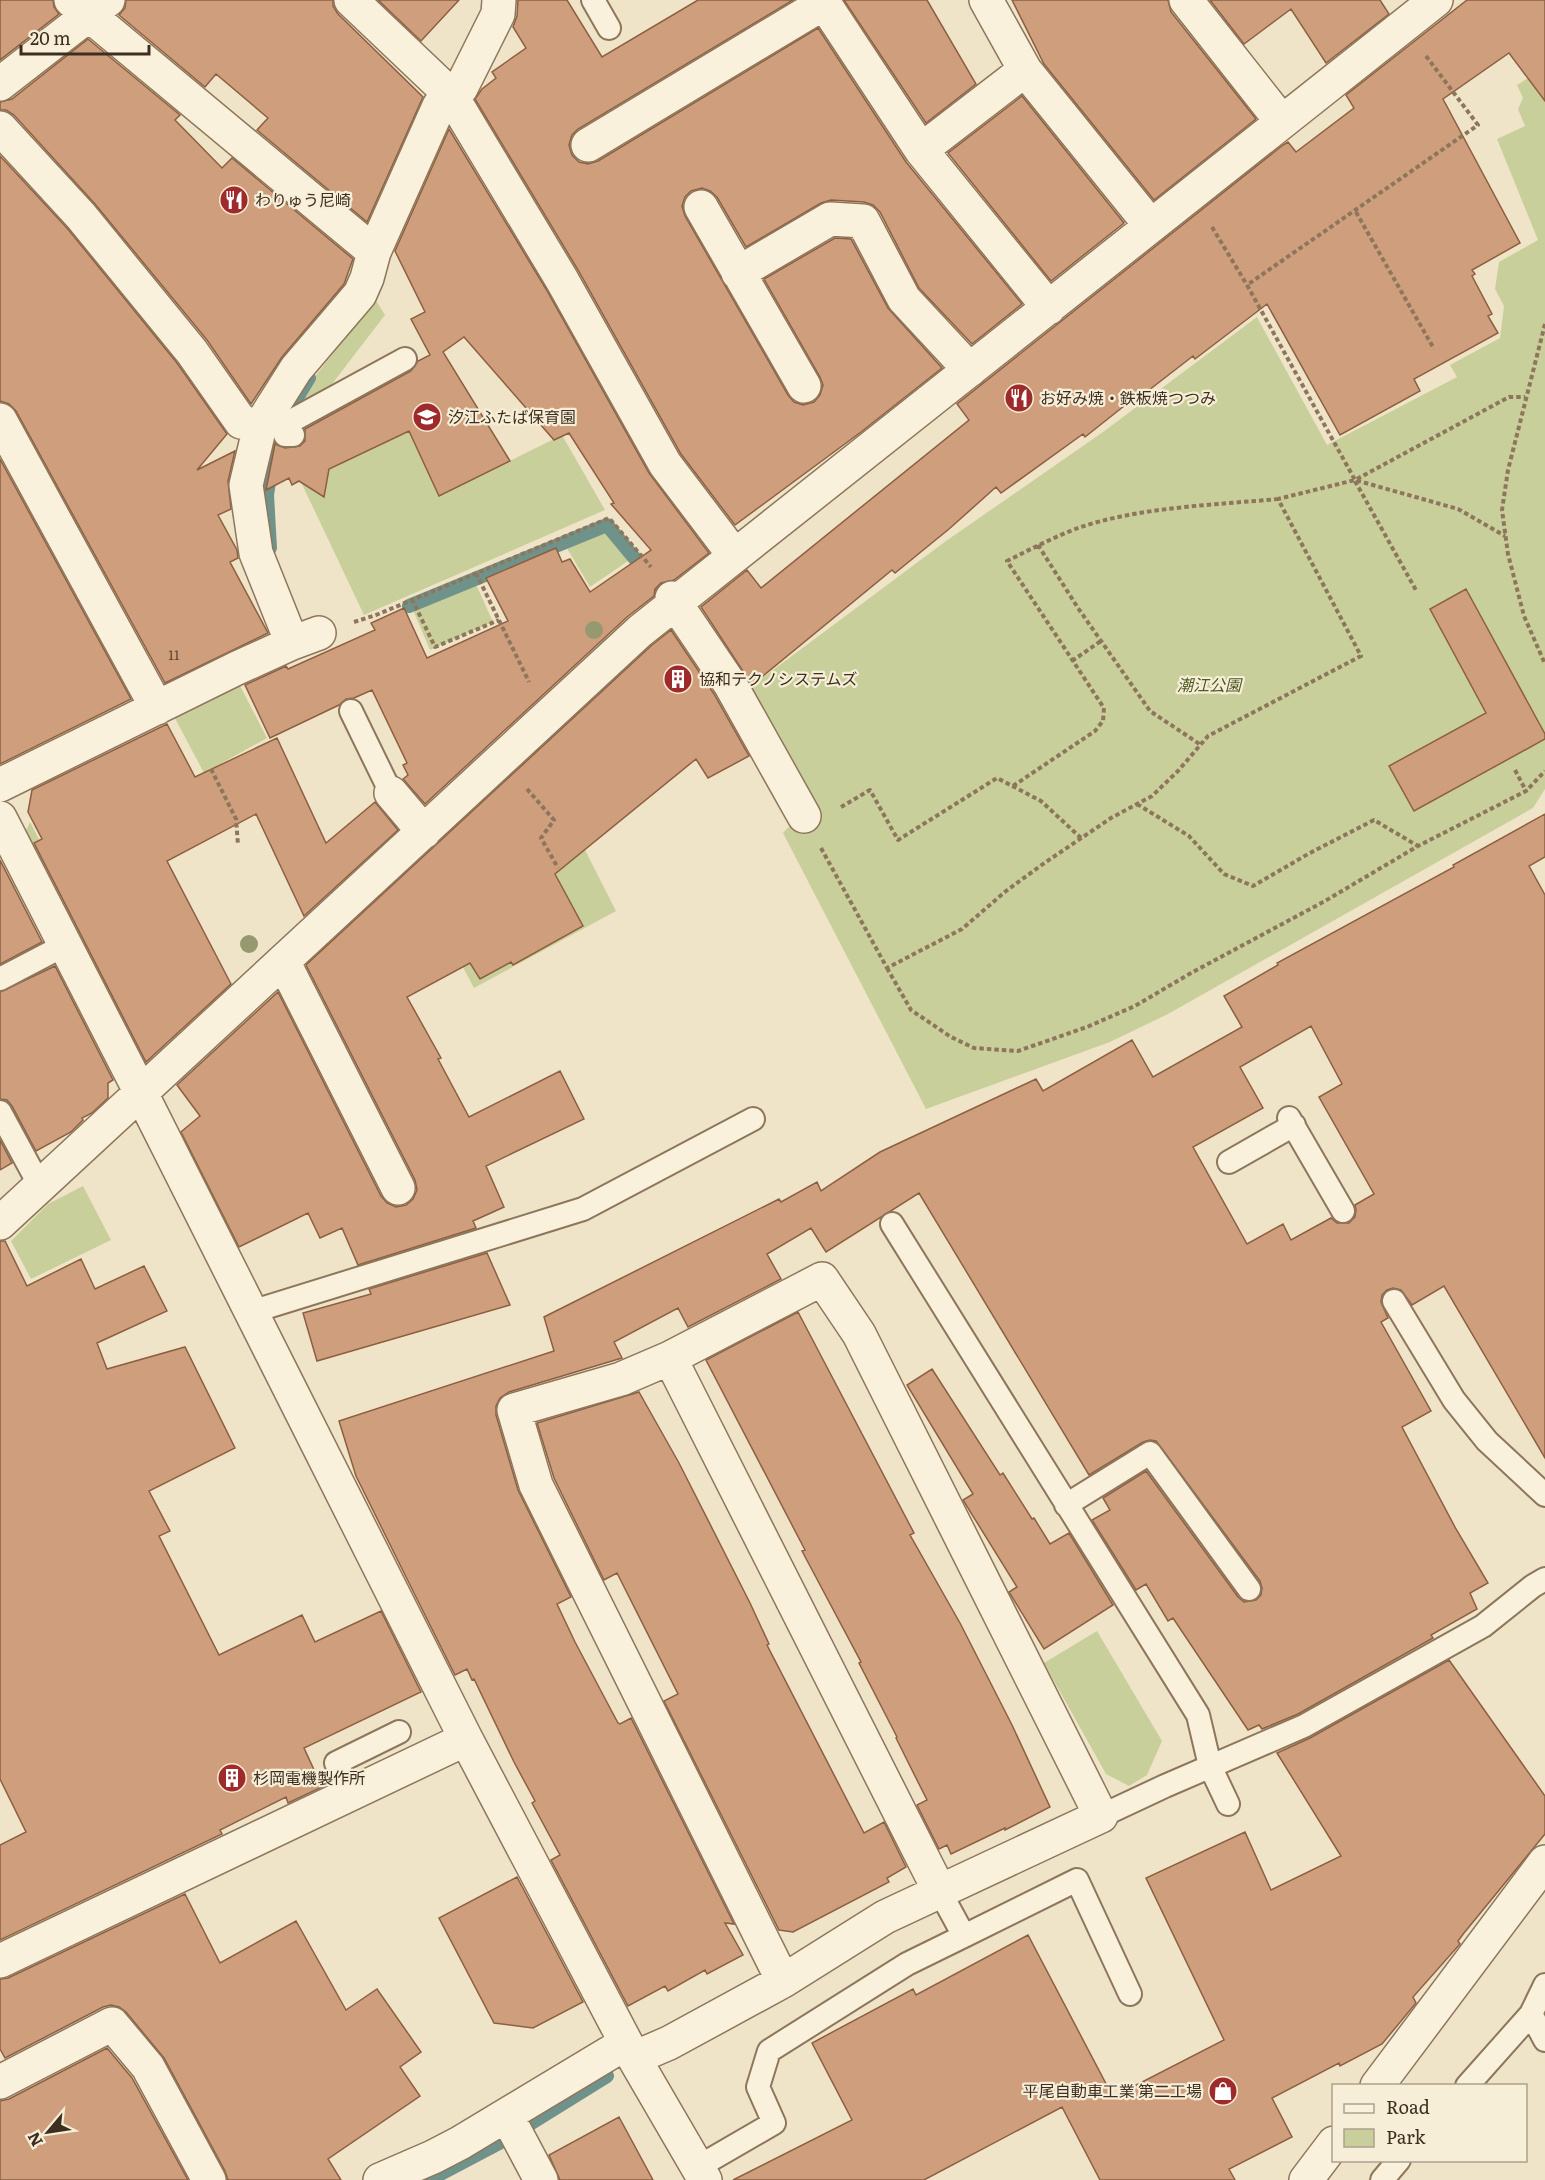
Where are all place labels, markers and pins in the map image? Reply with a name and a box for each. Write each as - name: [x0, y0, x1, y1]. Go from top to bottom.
- restaurant icon: わりゅう尼崎: [218, 184, 250, 216]
- place label: わりゅう尼崎: [255, 187, 351, 211]
- restaurant icon: お好み焼・鉄板焼つつみ: [1003, 382, 1035, 414]
- place label: お好み焼・鉄板焼つつみ: [1040, 385, 1216, 409]
- school or university icon: 汐江ふたば保育園: [411, 401, 443, 433]
- place label: 汐江ふたば保育園: [448, 404, 576, 428]
- building icon: 協和テクノシステムズ: [662, 663, 694, 695]
- place label: 協和テクノシステムズ: [699, 666, 858, 690]
- building icon: 杉岡電機製作所: [216, 1762, 248, 1794]
- place label: 杉岡電機製作所: [253, 1765, 365, 1789]
- shop icon: 平尾自動車工業 第二工場: [1207, 2075, 1239, 2107]
- place label: 平尾自動車工業 第二工場: [1023, 2078, 1202, 2102]

